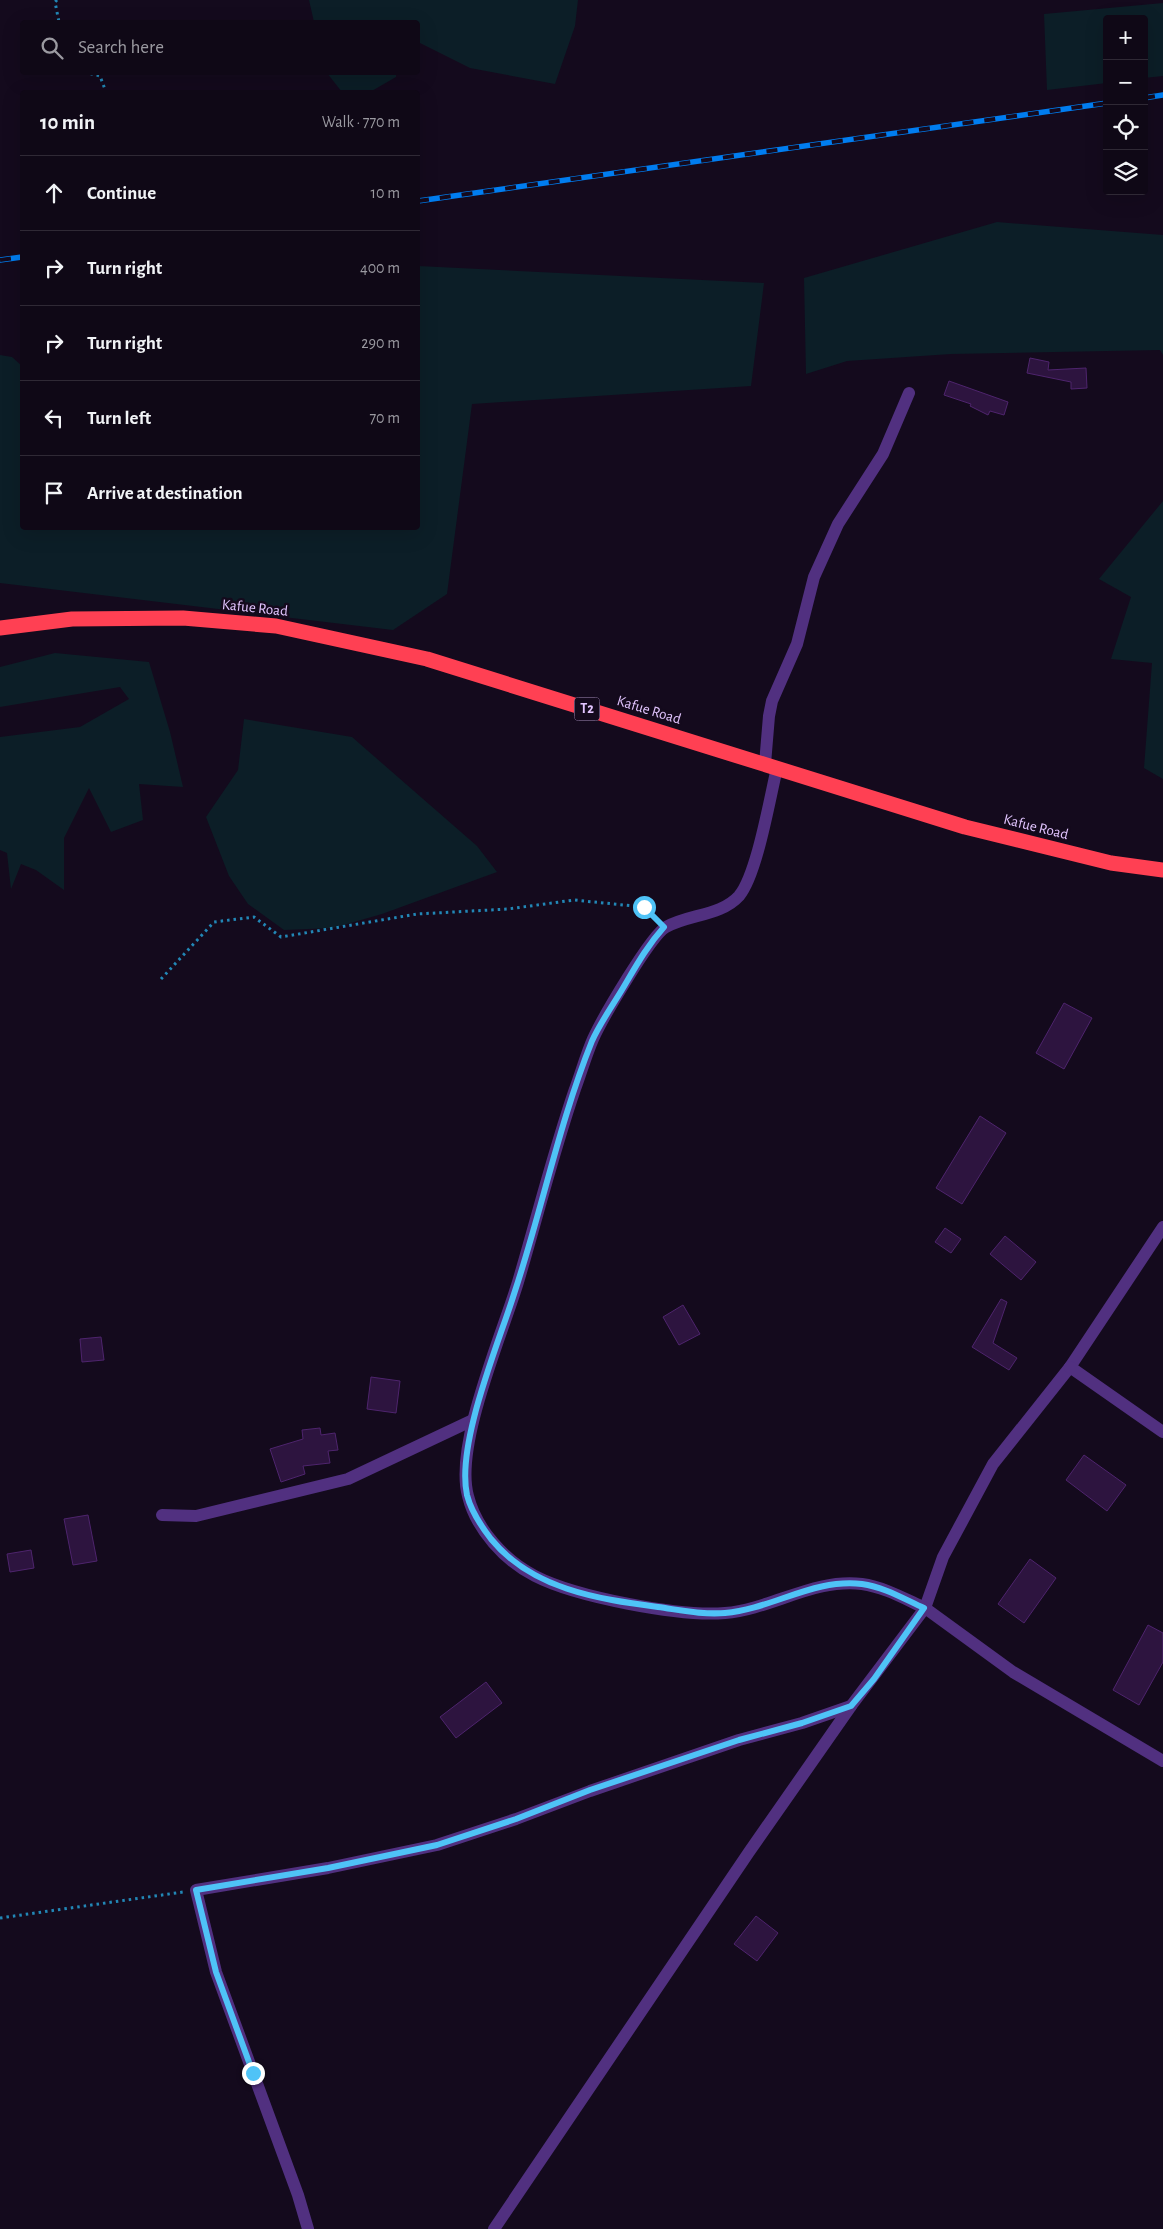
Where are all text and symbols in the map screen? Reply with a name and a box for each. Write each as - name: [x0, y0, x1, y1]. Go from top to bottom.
- map controls: [1103, 15, 1148, 195]
- button: +: [1103, 15, 1148, 60]
- search box: [20, 20, 420, 75]
- icon: search: [38, 34, 66, 62]
- text: Search here: [78, 38, 164, 57]
- button: −: [1103, 60, 1148, 105]
- button: locate: [1103, 105, 1148, 150]
- text: 10 min: [40, 112, 95, 133]
- text: Walk · 770 m: [322, 114, 400, 130]
- button: layers: [1103, 150, 1148, 195]
- icon: ahead: [40, 179, 68, 207]
- text: Continue: [87, 184, 156, 203]
- text: 10 m: [371, 185, 400, 201]
- icon: right: [40, 254, 68, 282]
- text: Turn right: [87, 259, 162, 278]
- text: 400 m: [360, 260, 400, 276]
- icon: right: [40, 329, 68, 357]
- text: Turn right: [87, 334, 162, 353]
- text: 290 m: [361, 335, 400, 351]
- icon: left: [40, 404, 68, 432]
- text: Turn left: [87, 409, 151, 428]
- text: 70 m: [369, 410, 400, 426]
- icon: arrive: [40, 479, 68, 507]
- text: Arrive at destination: [87, 484, 243, 503]
- street label: Kafue Road: [221, 597, 289, 619]
- street label: Kafue Road: [615, 693, 683, 727]
- road number: T2: [574, 698, 600, 721]
- street label: Kafue Road: [1002, 812, 1070, 842]
- route start: [633, 896, 656, 919]
- route end: [242, 2062, 265, 2085]

